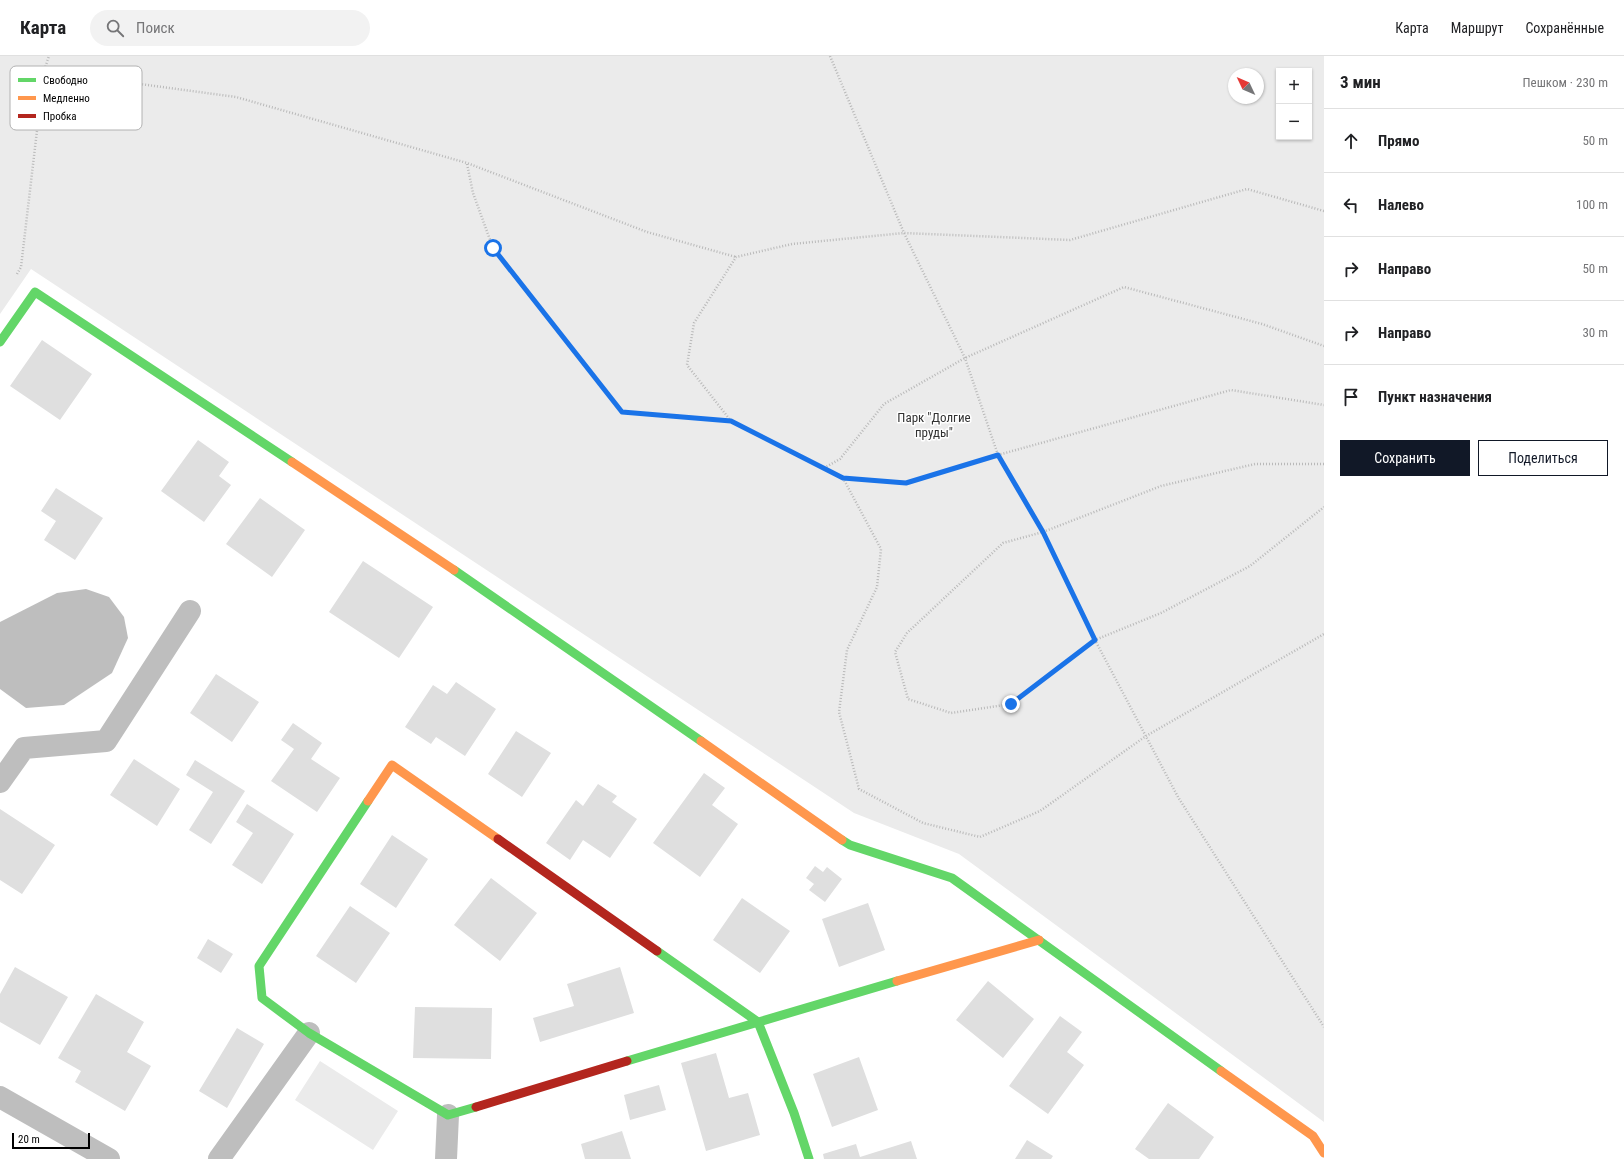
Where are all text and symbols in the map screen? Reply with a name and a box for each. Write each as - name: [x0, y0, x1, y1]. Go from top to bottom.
- search box: [90, 10, 370, 46]
- text: Карта: [20, 16, 66, 39]
- icon: search: [104, 17, 126, 39]
- text: Поиск: [136, 19, 175, 37]
- text: Карта: [1395, 20, 1429, 36]
- text: Маршрут: [1451, 20, 1503, 36]
- text: Сохранённые: [1525, 20, 1604, 36]
- legend: [10, 66, 142, 130]
- north arrow: [1228, 68, 1264, 104]
- map controls: [1276, 68, 1312, 140]
- button: +: [1276, 68, 1312, 104]
- text: 3 мин: [1340, 72, 1381, 92]
- text: Свободно: [43, 74, 88, 87]
- text: Пешком · 230 m: [1522, 75, 1608, 90]
- text: Медленно: [43, 92, 90, 105]
- button: −: [1276, 104, 1312, 140]
- text: Пробка: [43, 110, 77, 123]
- icon: ahead: [1340, 130, 1362, 152]
- text: Прямо: [1378, 132, 1419, 150]
- text: 50 m: [1582, 133, 1608, 148]
- icon: left: [1340, 194, 1362, 216]
- text: Налево: [1378, 196, 1424, 214]
- text: 100 m: [1576, 197, 1608, 212]
- route start: [484, 239, 502, 257]
- icon: right: [1340, 258, 1362, 280]
- text: Направо: [1378, 260, 1431, 278]
- text: 50 m: [1582, 261, 1608, 276]
- icon: right: [1340, 322, 1362, 344]
- text: Направо: [1378, 324, 1431, 342]
- text: 30 m: [1582, 325, 1608, 340]
- icon: arrive: [1340, 386, 1362, 408]
- text: Пункт назначения: [1378, 388, 1492, 406]
- park label: Парк "Долгие пруды": [897, 410, 971, 440]
- button: Сохранить: [1340, 440, 1470, 476]
- button: Поделиться: [1478, 440, 1608, 476]
- route end: [1002, 695, 1020, 713]
- scale bar: [12, 1131, 90, 1150]
- text: 20 m: [18, 1133, 40, 1146]

